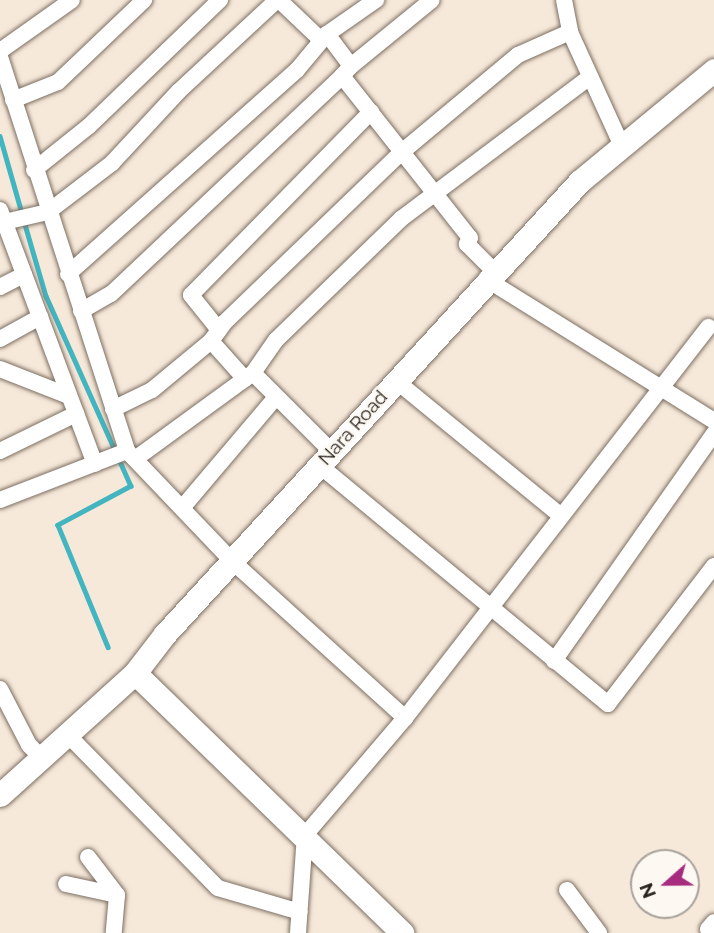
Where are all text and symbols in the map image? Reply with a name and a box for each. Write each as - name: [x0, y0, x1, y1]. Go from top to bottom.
- street label: Nara Road: [314, 386, 392, 470]
- north arrow: [630, 849, 700, 919]
- text: N: [634, 880, 660, 902]

